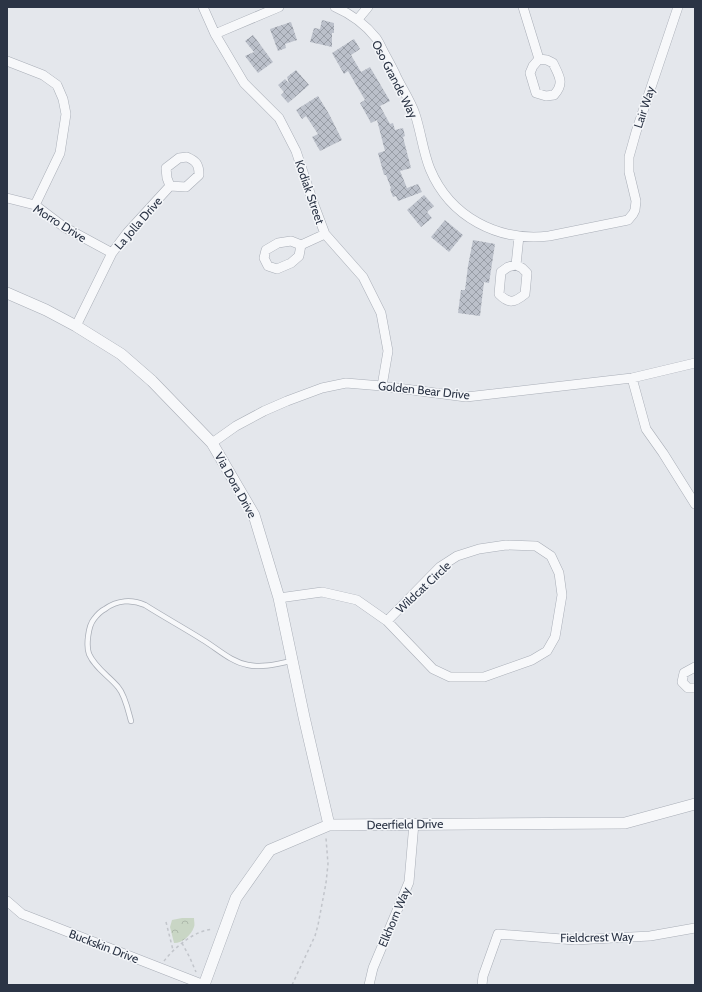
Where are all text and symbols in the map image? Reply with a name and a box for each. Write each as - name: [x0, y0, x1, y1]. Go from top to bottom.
- street label: Oso Grande Way: [369, 37, 421, 121]
- street label: Lair Way: [630, 84, 658, 130]
- street label: Kodiak Street: [292, 158, 328, 226]
- street label: La Jolla Drive: [111, 194, 165, 252]
- street label: Morro Drive: [31, 201, 89, 245]
- street label: Golden Bear Drive: [377, 378, 471, 402]
- street label: Via Dora Drive: [212, 449, 260, 521]
- street label: Wildcat Circle: [392, 558, 454, 616]
- street label: Deerfield Drive: [367, 816, 443, 832]
- street label: Elkhorn Way: [375, 885, 413, 949]
- street label: Buckskin Drive: [67, 926, 141, 966]
- street label: Fieldcrest Way: [560, 929, 634, 945]

